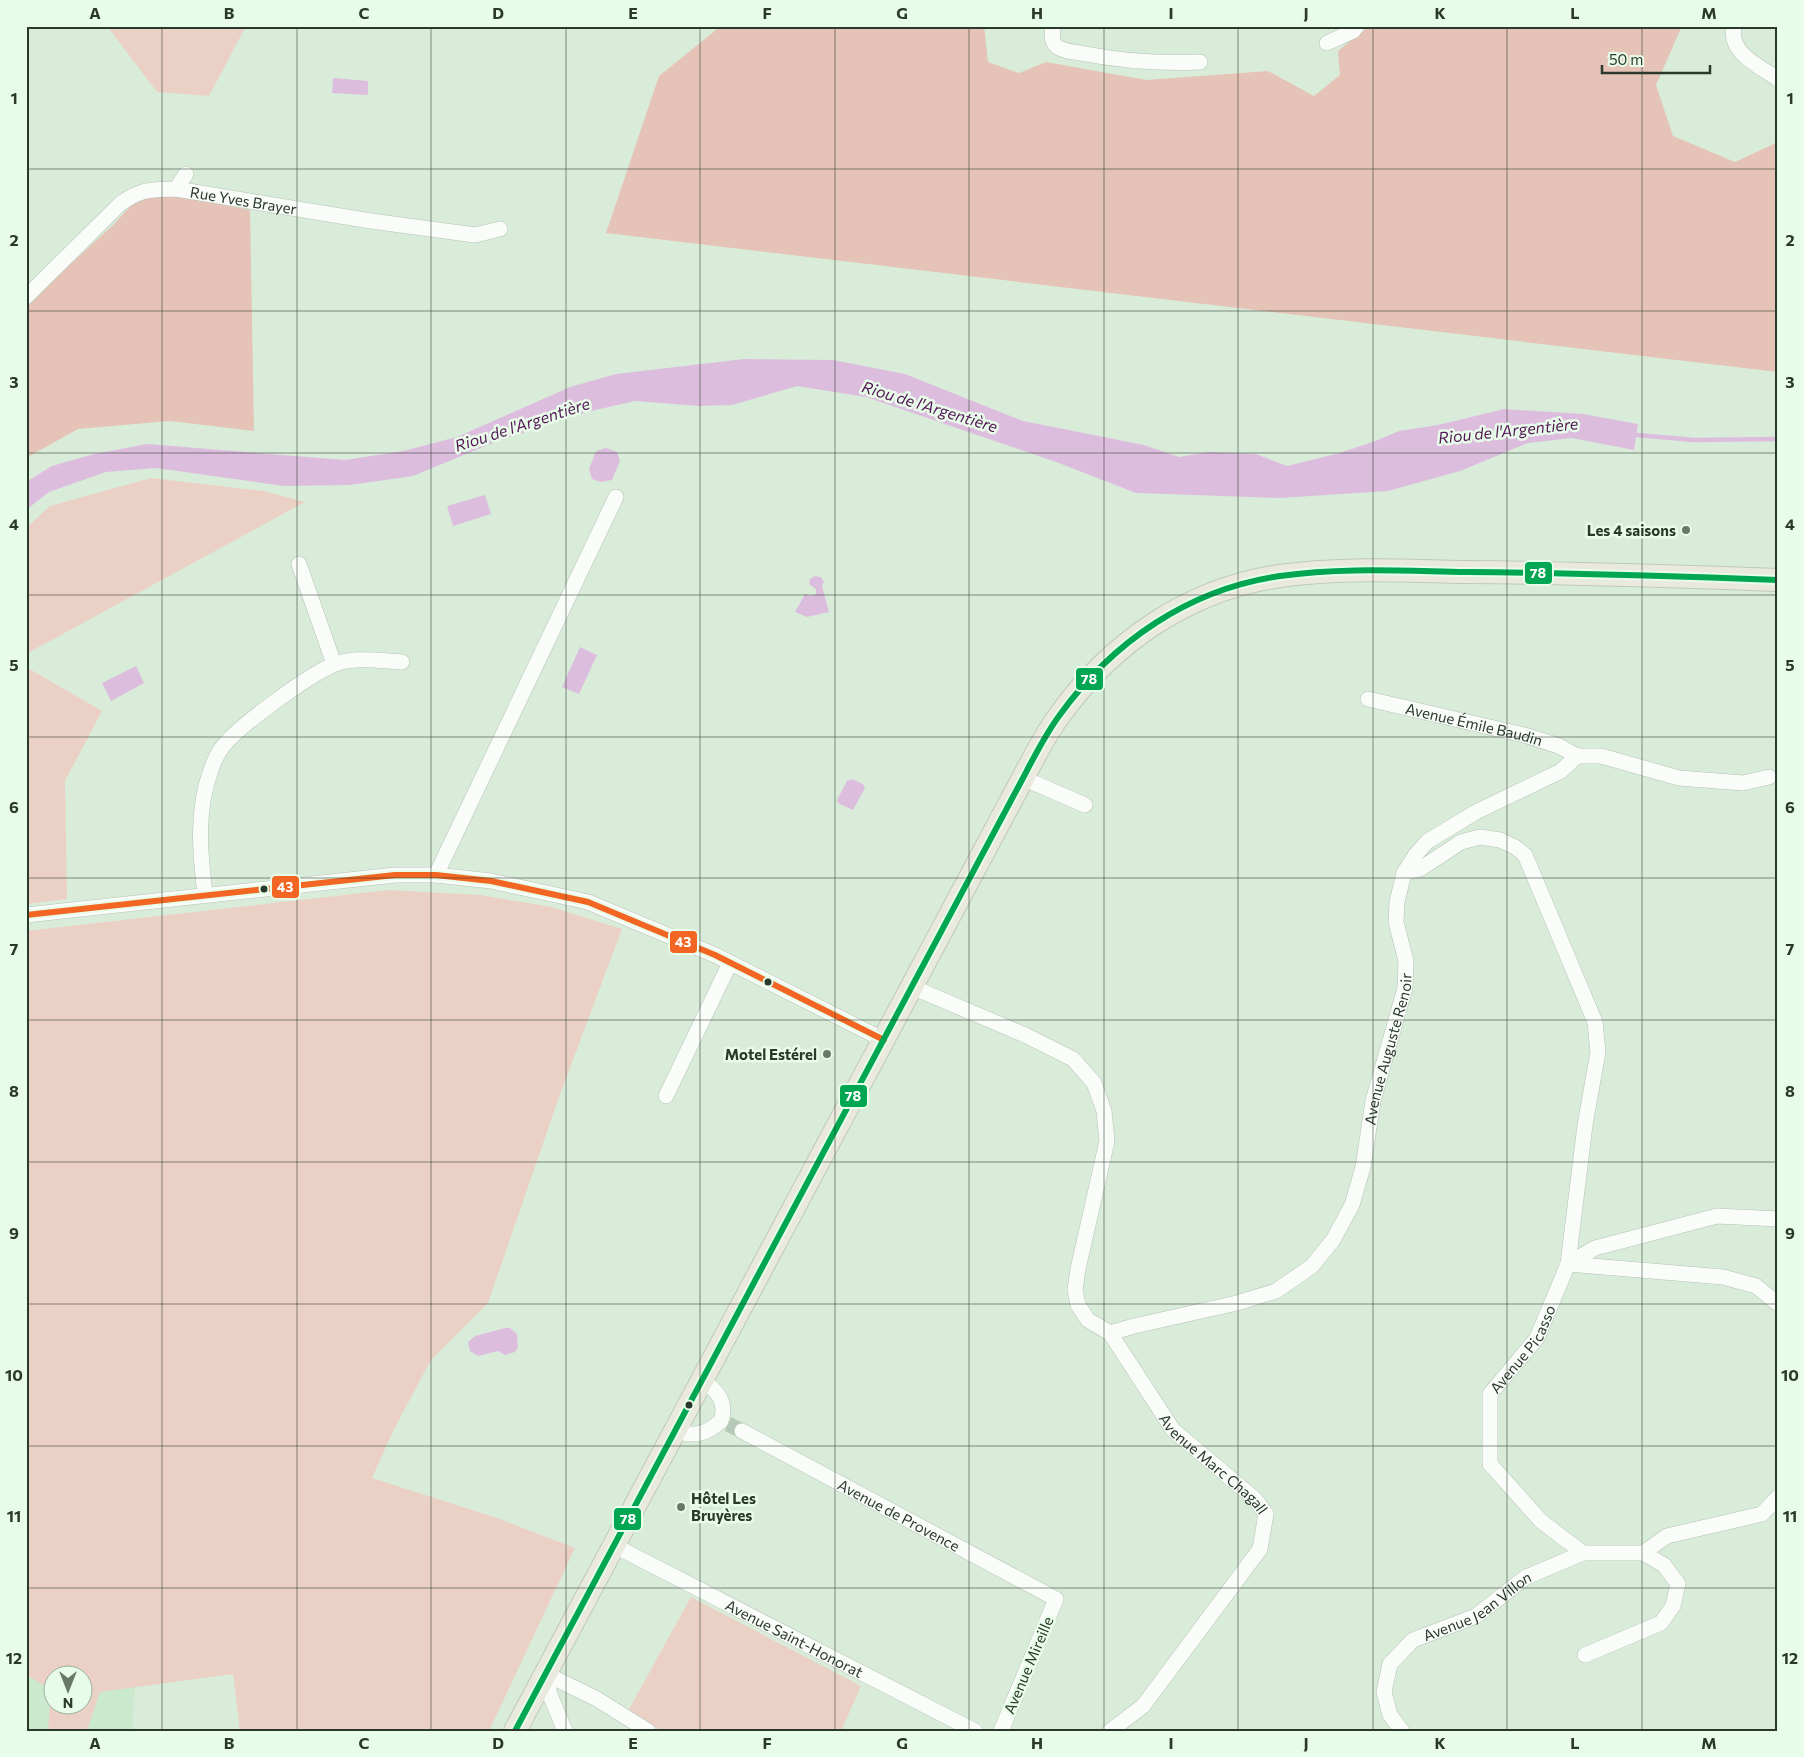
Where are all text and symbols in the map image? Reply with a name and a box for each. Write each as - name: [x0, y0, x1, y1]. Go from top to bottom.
- text: A: [89, 3, 101, 22]
- text: B: [224, 3, 235, 22]
- text: C: [359, 3, 370, 22]
- text: D: [492, 3, 504, 22]
- text: E: [628, 3, 638, 22]
- text: F: [762, 3, 772, 22]
- text: G: [896, 3, 908, 22]
- text: H: [1031, 3, 1043, 22]
- text: I: [1168, 3, 1174, 22]
- text: J: [1303, 3, 1309, 22]
- text: K: [1434, 3, 1446, 22]
- text: L: [1570, 3, 1580, 22]
- text: M: [1701, 3, 1717, 22]
- scale bar: [1602, 42, 1709, 74]
- text: 50 m: [1609, 50, 1643, 68]
- text: 1: [10, 88, 18, 107]
- text: 1: [1786, 88, 1794, 107]
- street label: Rue Yves Brayer: [189, 182, 298, 218]
- text: 2: [9, 230, 19, 249]
- text: 2: [1785, 230, 1795, 249]
- text: 3: [9, 372, 19, 391]
- text: 3: [1785, 372, 1795, 391]
- water label: Riou de l'Argentière: [860, 376, 1001, 436]
- water label: Riou de l'Argentière: [452, 393, 592, 455]
- water label: Riou de l'Argentière: [1437, 413, 1580, 447]
- text: 4: [9, 514, 19, 533]
- text: 4: [1785, 514, 1795, 533]
- place label: Les 4 saisons: [1587, 521, 1676, 539]
- marker: Les 4 saisons: [1680, 524, 1692, 536]
- line badge: 78: [1524, 561, 1553, 585]
- text: 78: [1530, 564, 1546, 581]
- text: 5: [9, 655, 19, 674]
- text: 5: [1785, 655, 1795, 674]
- line badge: 78: [1075, 667, 1104, 691]
- text: 78: [1081, 670, 1097, 687]
- street label: Avenue Émile Baudin: [1404, 699, 1545, 749]
- text: 6: [9, 797, 19, 816]
- text: 6: [1785, 797, 1795, 816]
- line badge: 43: [271, 875, 300, 899]
- text: 43: [277, 878, 293, 895]
- unlabelled marker: [259, 884, 269, 894]
- line badge: 43: [669, 930, 698, 954]
- text: 43: [675, 933, 691, 950]
- text: 7: [10, 939, 19, 958]
- text: 7: [1786, 939, 1795, 958]
- street label: Avenue Auguste Renoir: [1360, 973, 1415, 1126]
- unlabelled marker: [763, 977, 773, 987]
- place label: Motel Estérel: [725, 1045, 817, 1063]
- marker: Motel Estérel: [821, 1048, 833, 1060]
- text: 8: [9, 1081, 19, 1100]
- text: 8: [1785, 1081, 1795, 1100]
- line badge: 78: [839, 1084, 868, 1108]
- text: 78: [845, 1087, 861, 1104]
- text: 9: [9, 1223, 19, 1242]
- text: 9: [1785, 1223, 1795, 1242]
- street label: Avenue Picasso: [1486, 1302, 1559, 1397]
- text: 10: [5, 1365, 23, 1384]
- text: 10: [1781, 1365, 1799, 1384]
- unlabelled marker: [684, 1400, 694, 1410]
- street label: Avenue Marc Chagall: [1156, 1410, 1272, 1517]
- street label: Avenue de Provence: [835, 1475, 963, 1555]
- place label: Hôtel Les Bruyères: [691, 1489, 756, 1524]
- marker: Hôtel Les Bruyères: [675, 1501, 687, 1513]
- text: 11: [7, 1506, 21, 1525]
- text: 11: [1783, 1506, 1797, 1525]
- line badge: 78: [613, 1507, 642, 1531]
- text: 78: [620, 1510, 636, 1527]
- street label: Avenue Jean Villon: [1420, 1567, 1534, 1644]
- street label: Avenue Saint-Honorat: [723, 1595, 866, 1681]
- street label: Avenue Mireille: [999, 1613, 1057, 1716]
- text: 12: [6, 1648, 22, 1667]
- text: 12: [1782, 1648, 1798, 1667]
- north arrow: [42, 1664, 92, 1714]
- text: N: [63, 1695, 73, 1712]
- text: A: [89, 1733, 101, 1752]
- text: B: [224, 1733, 235, 1752]
- text: C: [359, 1733, 370, 1752]
- text: D: [492, 1733, 504, 1752]
- text: E: [628, 1733, 638, 1752]
- text: F: [762, 1733, 772, 1752]
- text: G: [896, 1733, 908, 1752]
- text: H: [1031, 1733, 1043, 1752]
- text: I: [1168, 1733, 1174, 1752]
- text: J: [1303, 1733, 1309, 1752]
- text: K: [1434, 1733, 1446, 1752]
- text: L: [1570, 1733, 1580, 1752]
- text: M: [1701, 1733, 1717, 1752]

